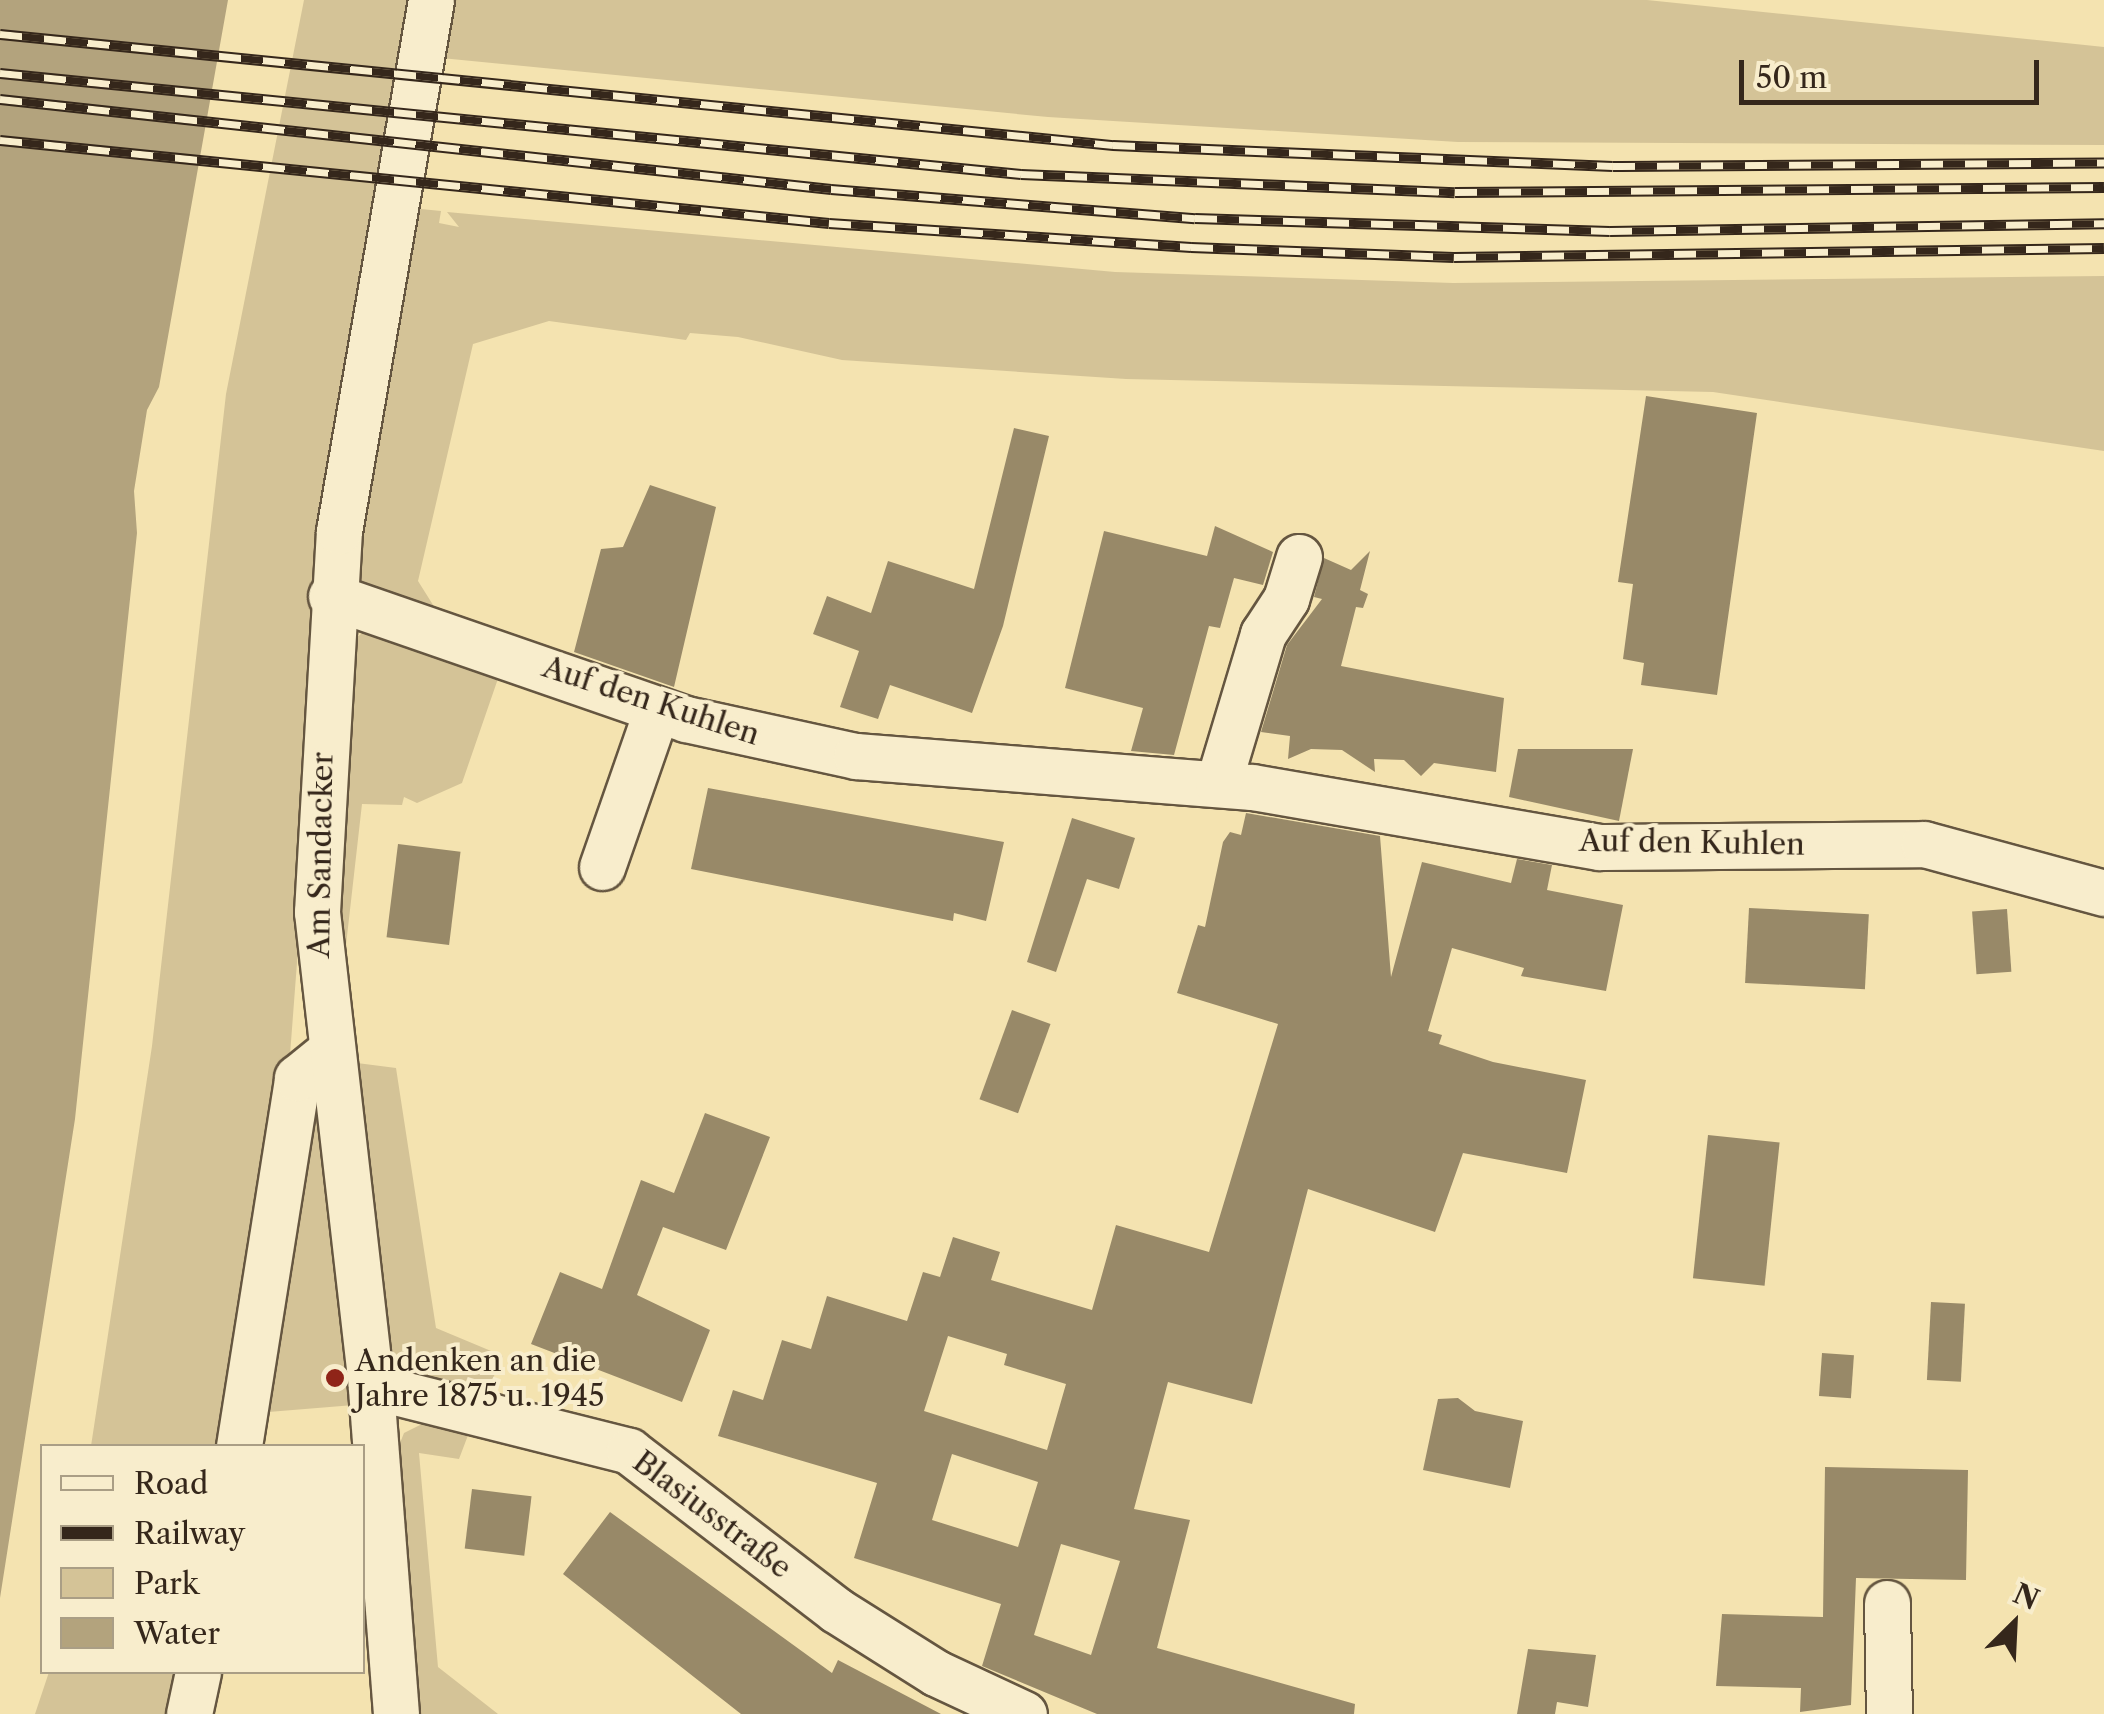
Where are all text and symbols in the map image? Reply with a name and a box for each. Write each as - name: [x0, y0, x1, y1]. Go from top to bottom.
- scale bar: [1744, 40, 2044, 102]
- text: 50 m: [1756, 59, 1827, 96]
- street label: Auf den Kuhlen: [538, 649, 764, 753]
- street label: Am Sandacker: [301, 752, 341, 958]
- street label: Auf den Kuhlen: [1579, 823, 1805, 863]
- place label: Andenken an die Jahre 1875 u. 1945: [355, 1343, 604, 1414]
- marker: Andenken an die Jahre 1875 u. 1945: [324, 1367, 346, 1389]
- legend: [40, 1444, 365, 1674]
- street label: Blasiusstraße: [626, 1444, 798, 1586]
- text: Road: [134, 1465, 208, 1502]
- text: Railway: [134, 1515, 245, 1552]
- text: Park: [134, 1565, 199, 1602]
- north arrow: [1964, 1574, 2064, 1674]
- text: N: [2008, 1576, 2044, 1617]
- text: Water: [134, 1615, 220, 1652]

